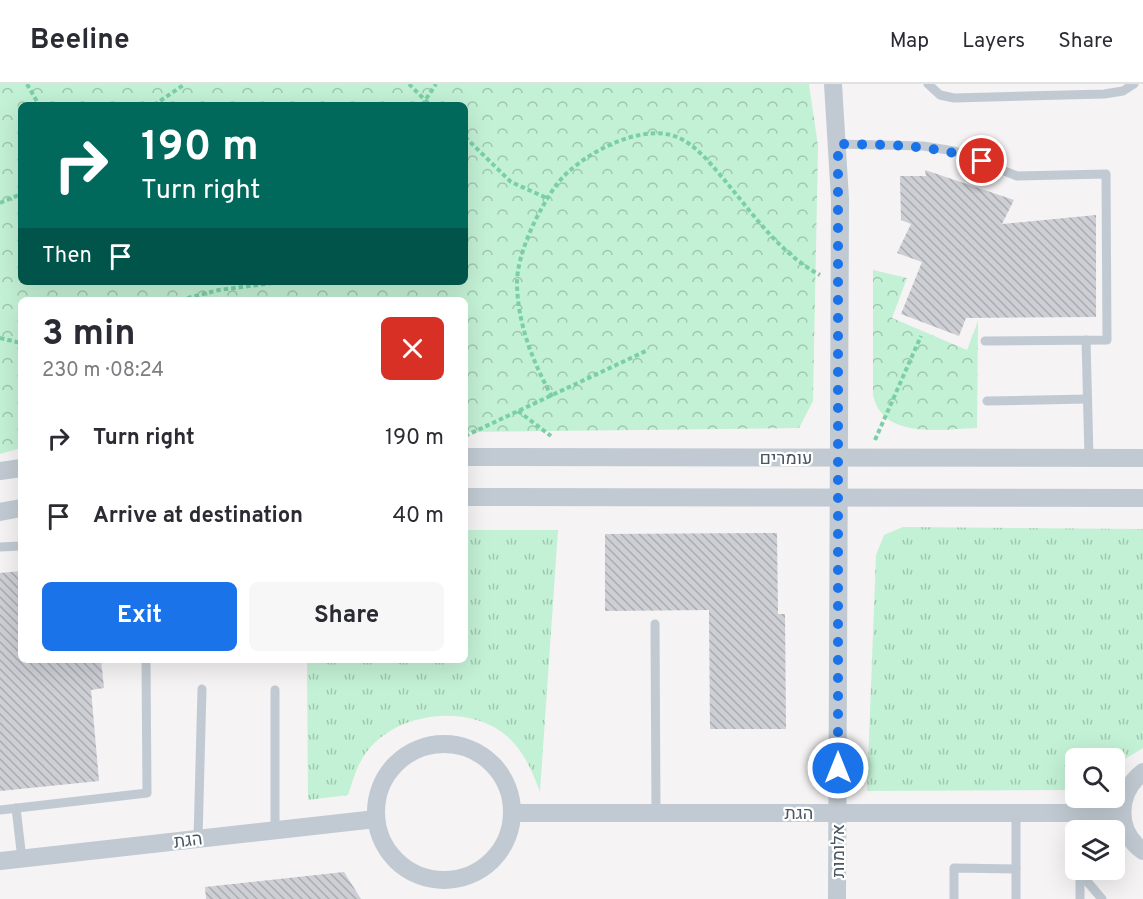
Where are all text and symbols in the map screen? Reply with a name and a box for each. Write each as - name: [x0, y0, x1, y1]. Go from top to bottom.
- text: Beeline: [30, 23, 130, 59]
- text: Map: [890, 28, 929, 55]
- text: Layers: [962, 28, 1025, 55]
- text: Share: [1058, 28, 1113, 55]
- text: 190 m: [141, 122, 259, 175]
- icon: right: [42, 126, 120, 204]
- pin: [956, 135, 1007, 186]
- icon: arrive: [965, 144, 998, 177]
- text: Turn right: [141, 174, 260, 208]
- icon: arrive: [104, 240, 137, 273]
- text: Then: [42, 243, 92, 270]
- text: 3 min: [42, 312, 136, 358]
- button: close: [381, 317, 444, 380]
- text: 230 m · 08:24: [42, 358, 164, 384]
- icon: right: [42, 422, 75, 455]
- text: Turn right: [93, 425, 195, 452]
- text: 190 m: [385, 425, 444, 452]
- street label: עומרים: [760, 448, 812, 471]
- icon: arrive: [42, 500, 75, 533]
- text: Arrive at destination: [93, 503, 303, 530]
- text: 40 m: [392, 503, 444, 530]
- button: Exit: [42, 582, 237, 651]
- button: Share: [249, 582, 444, 651]
- position arrow: [806, 736, 870, 800]
- map controls: [1065, 748, 1125, 880]
- button: search: [1065, 748, 1125, 808]
- street label: הגת: [785, 803, 813, 826]
- button: layers: [1065, 820, 1125, 880]
- street label: אלומות: [828, 824, 851, 878]
- street label: הגת: [172, 828, 204, 855]

